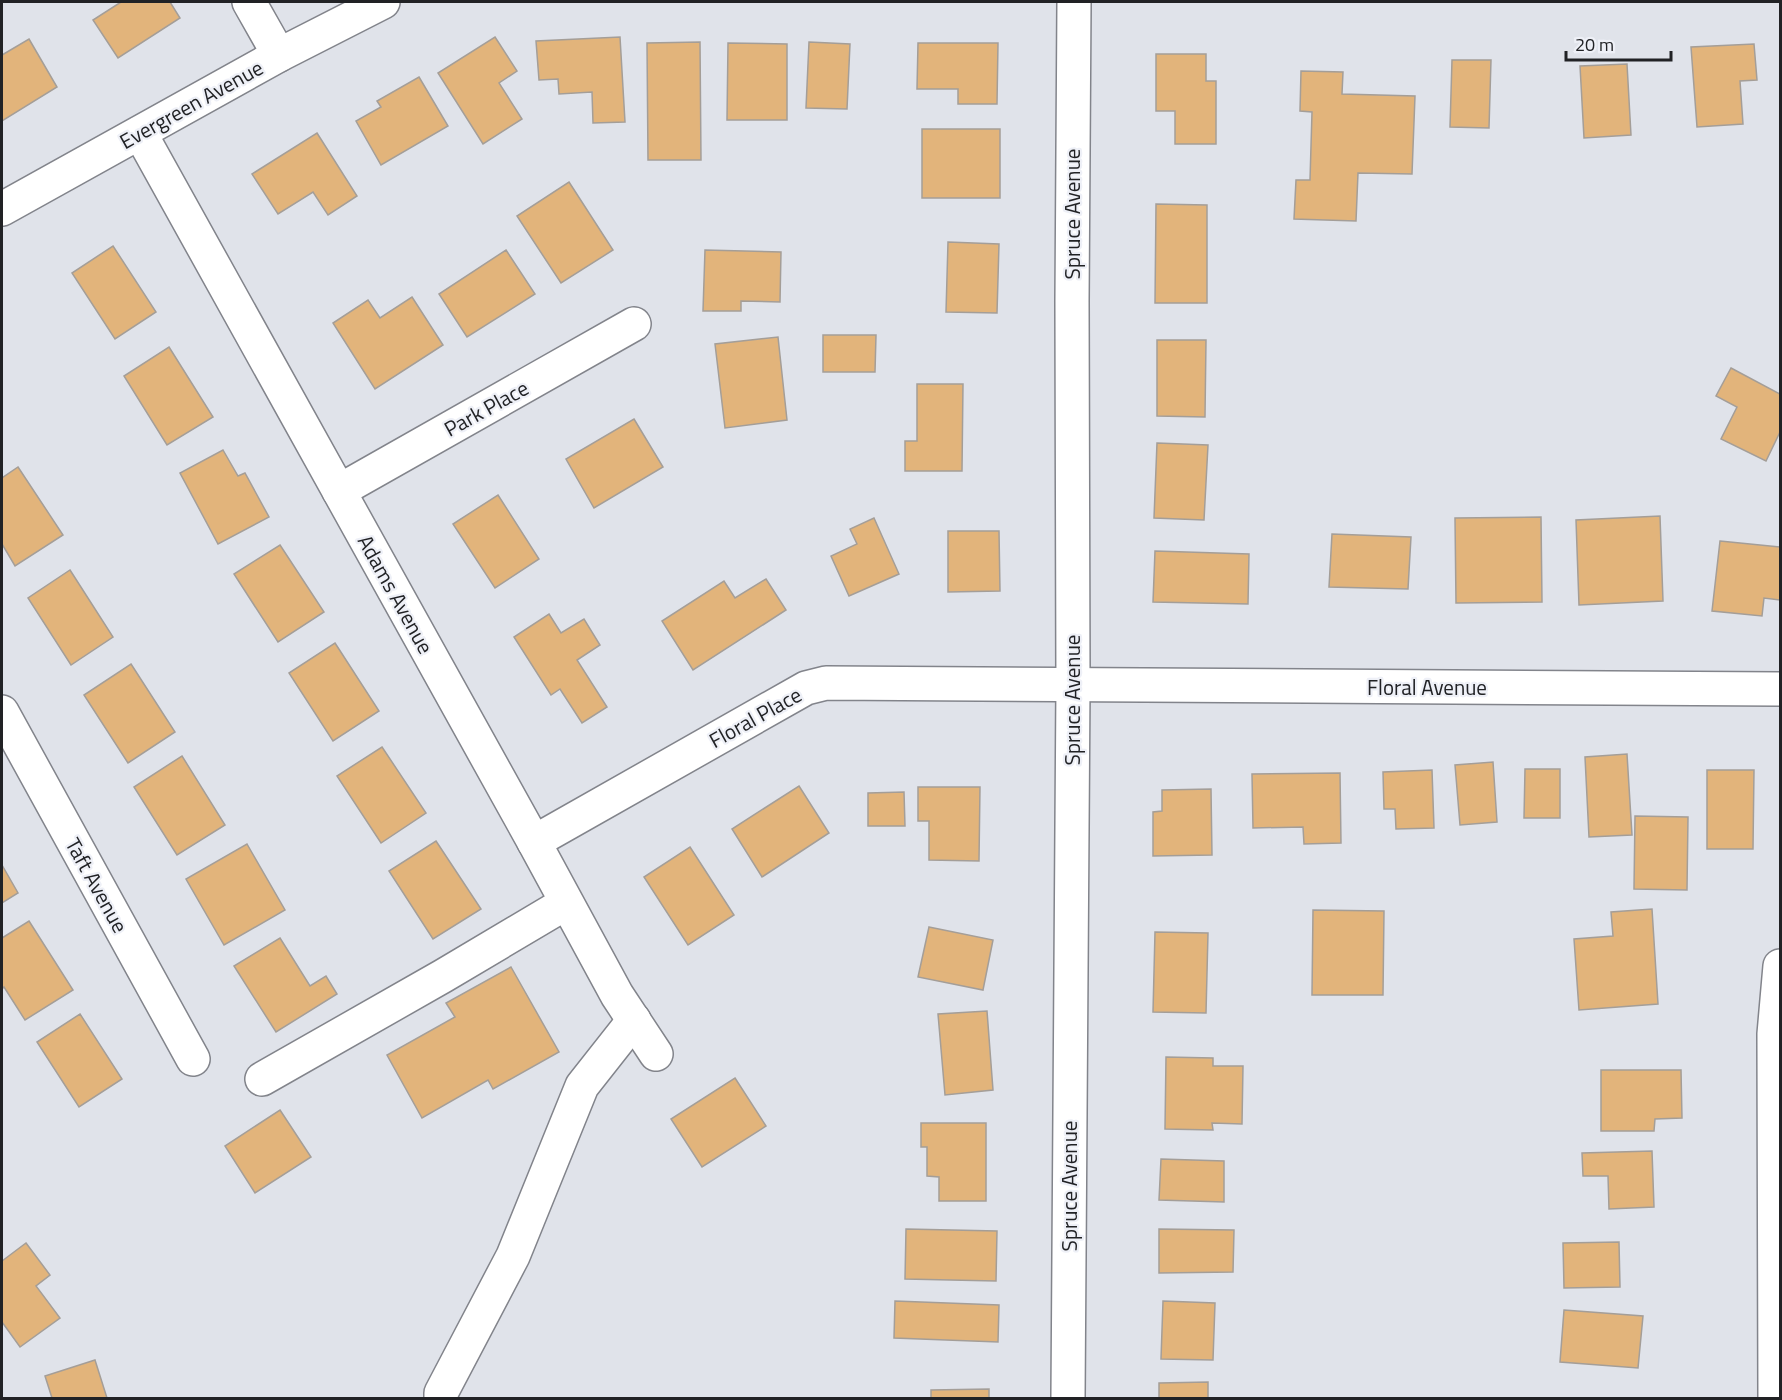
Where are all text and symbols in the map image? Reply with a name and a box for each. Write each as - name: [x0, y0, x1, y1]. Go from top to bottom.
- scale bar: [1566, 24, 1671, 62]
- text: 20 m: [1575, 31, 1614, 58]
- street label: Evergreen Avenue: [113, 51, 269, 157]
- street label: Spruce Avenue: [1056, 149, 1088, 279]
- street label: Park Place: [438, 372, 534, 444]
- street label: Adams Avenue: [350, 529, 442, 659]
- street label: Spruce Avenue: [1056, 635, 1088, 765]
- street label: Floral Avenue: [1367, 671, 1487, 703]
- street label: Floral Place: [703, 678, 807, 756]
- street label: Taft Avenue: [58, 832, 136, 938]
- street label: Spruce Avenue: [1053, 1121, 1085, 1251]

